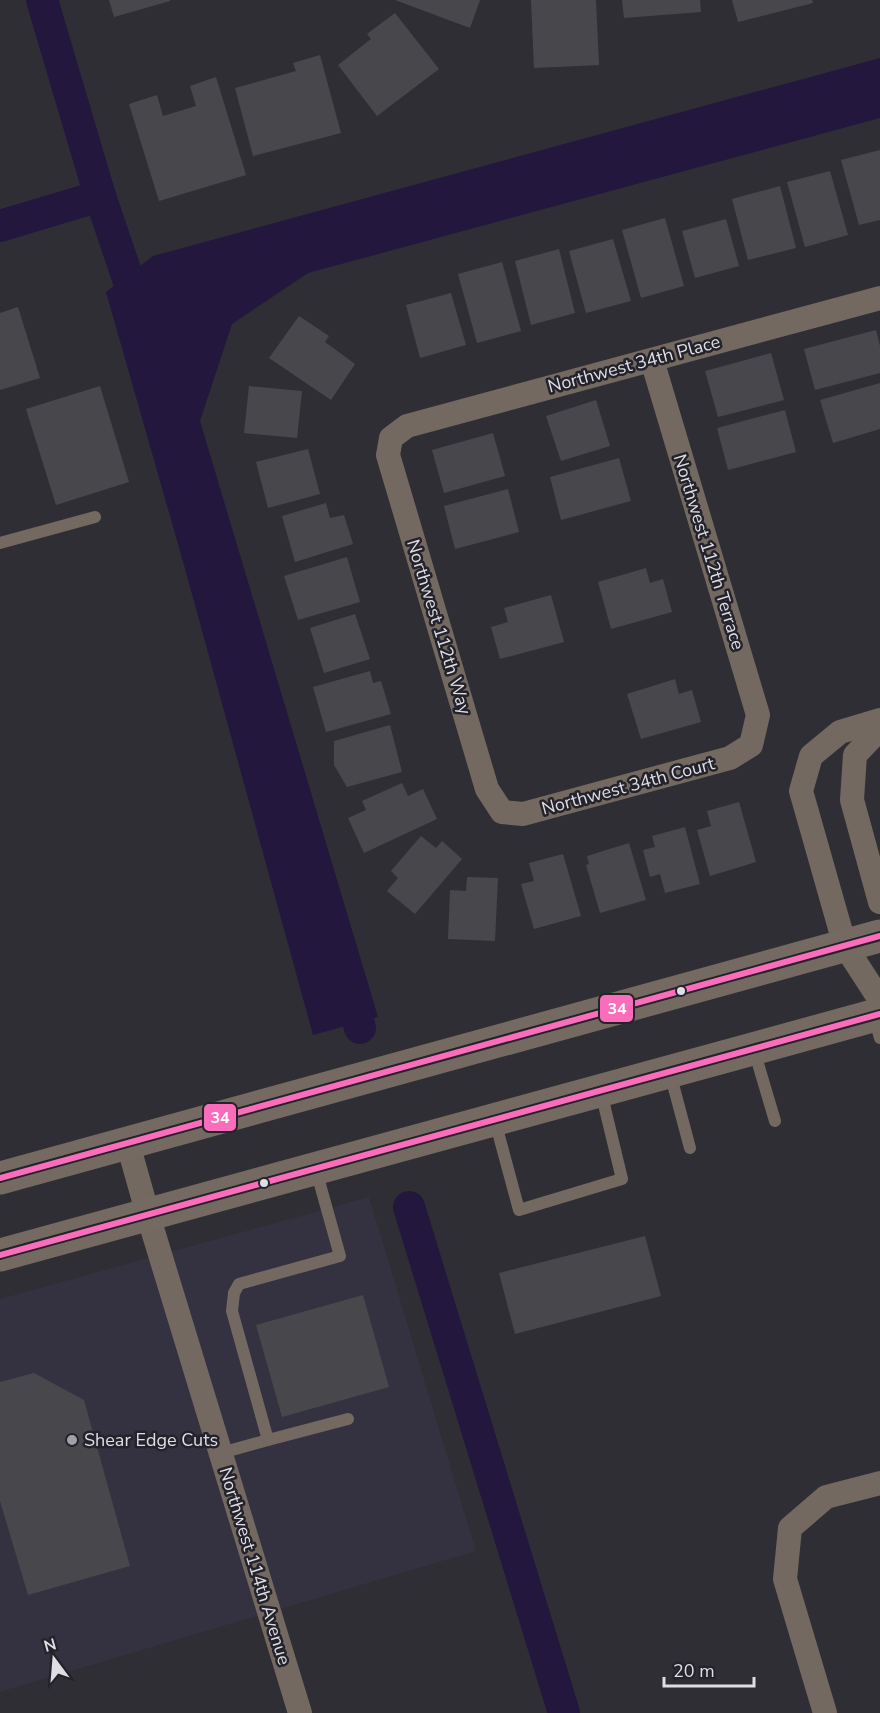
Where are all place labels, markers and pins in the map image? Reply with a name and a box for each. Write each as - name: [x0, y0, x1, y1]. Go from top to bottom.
- unlabelled marker: [675, 985, 687, 997]
- unlabelled marker: [258, 1177, 270, 1189]
- place label: Shear Edge Cuts: [84, 1428, 218, 1452]
- marker: Shear Edge Cuts: [65, 1433, 79, 1447]

